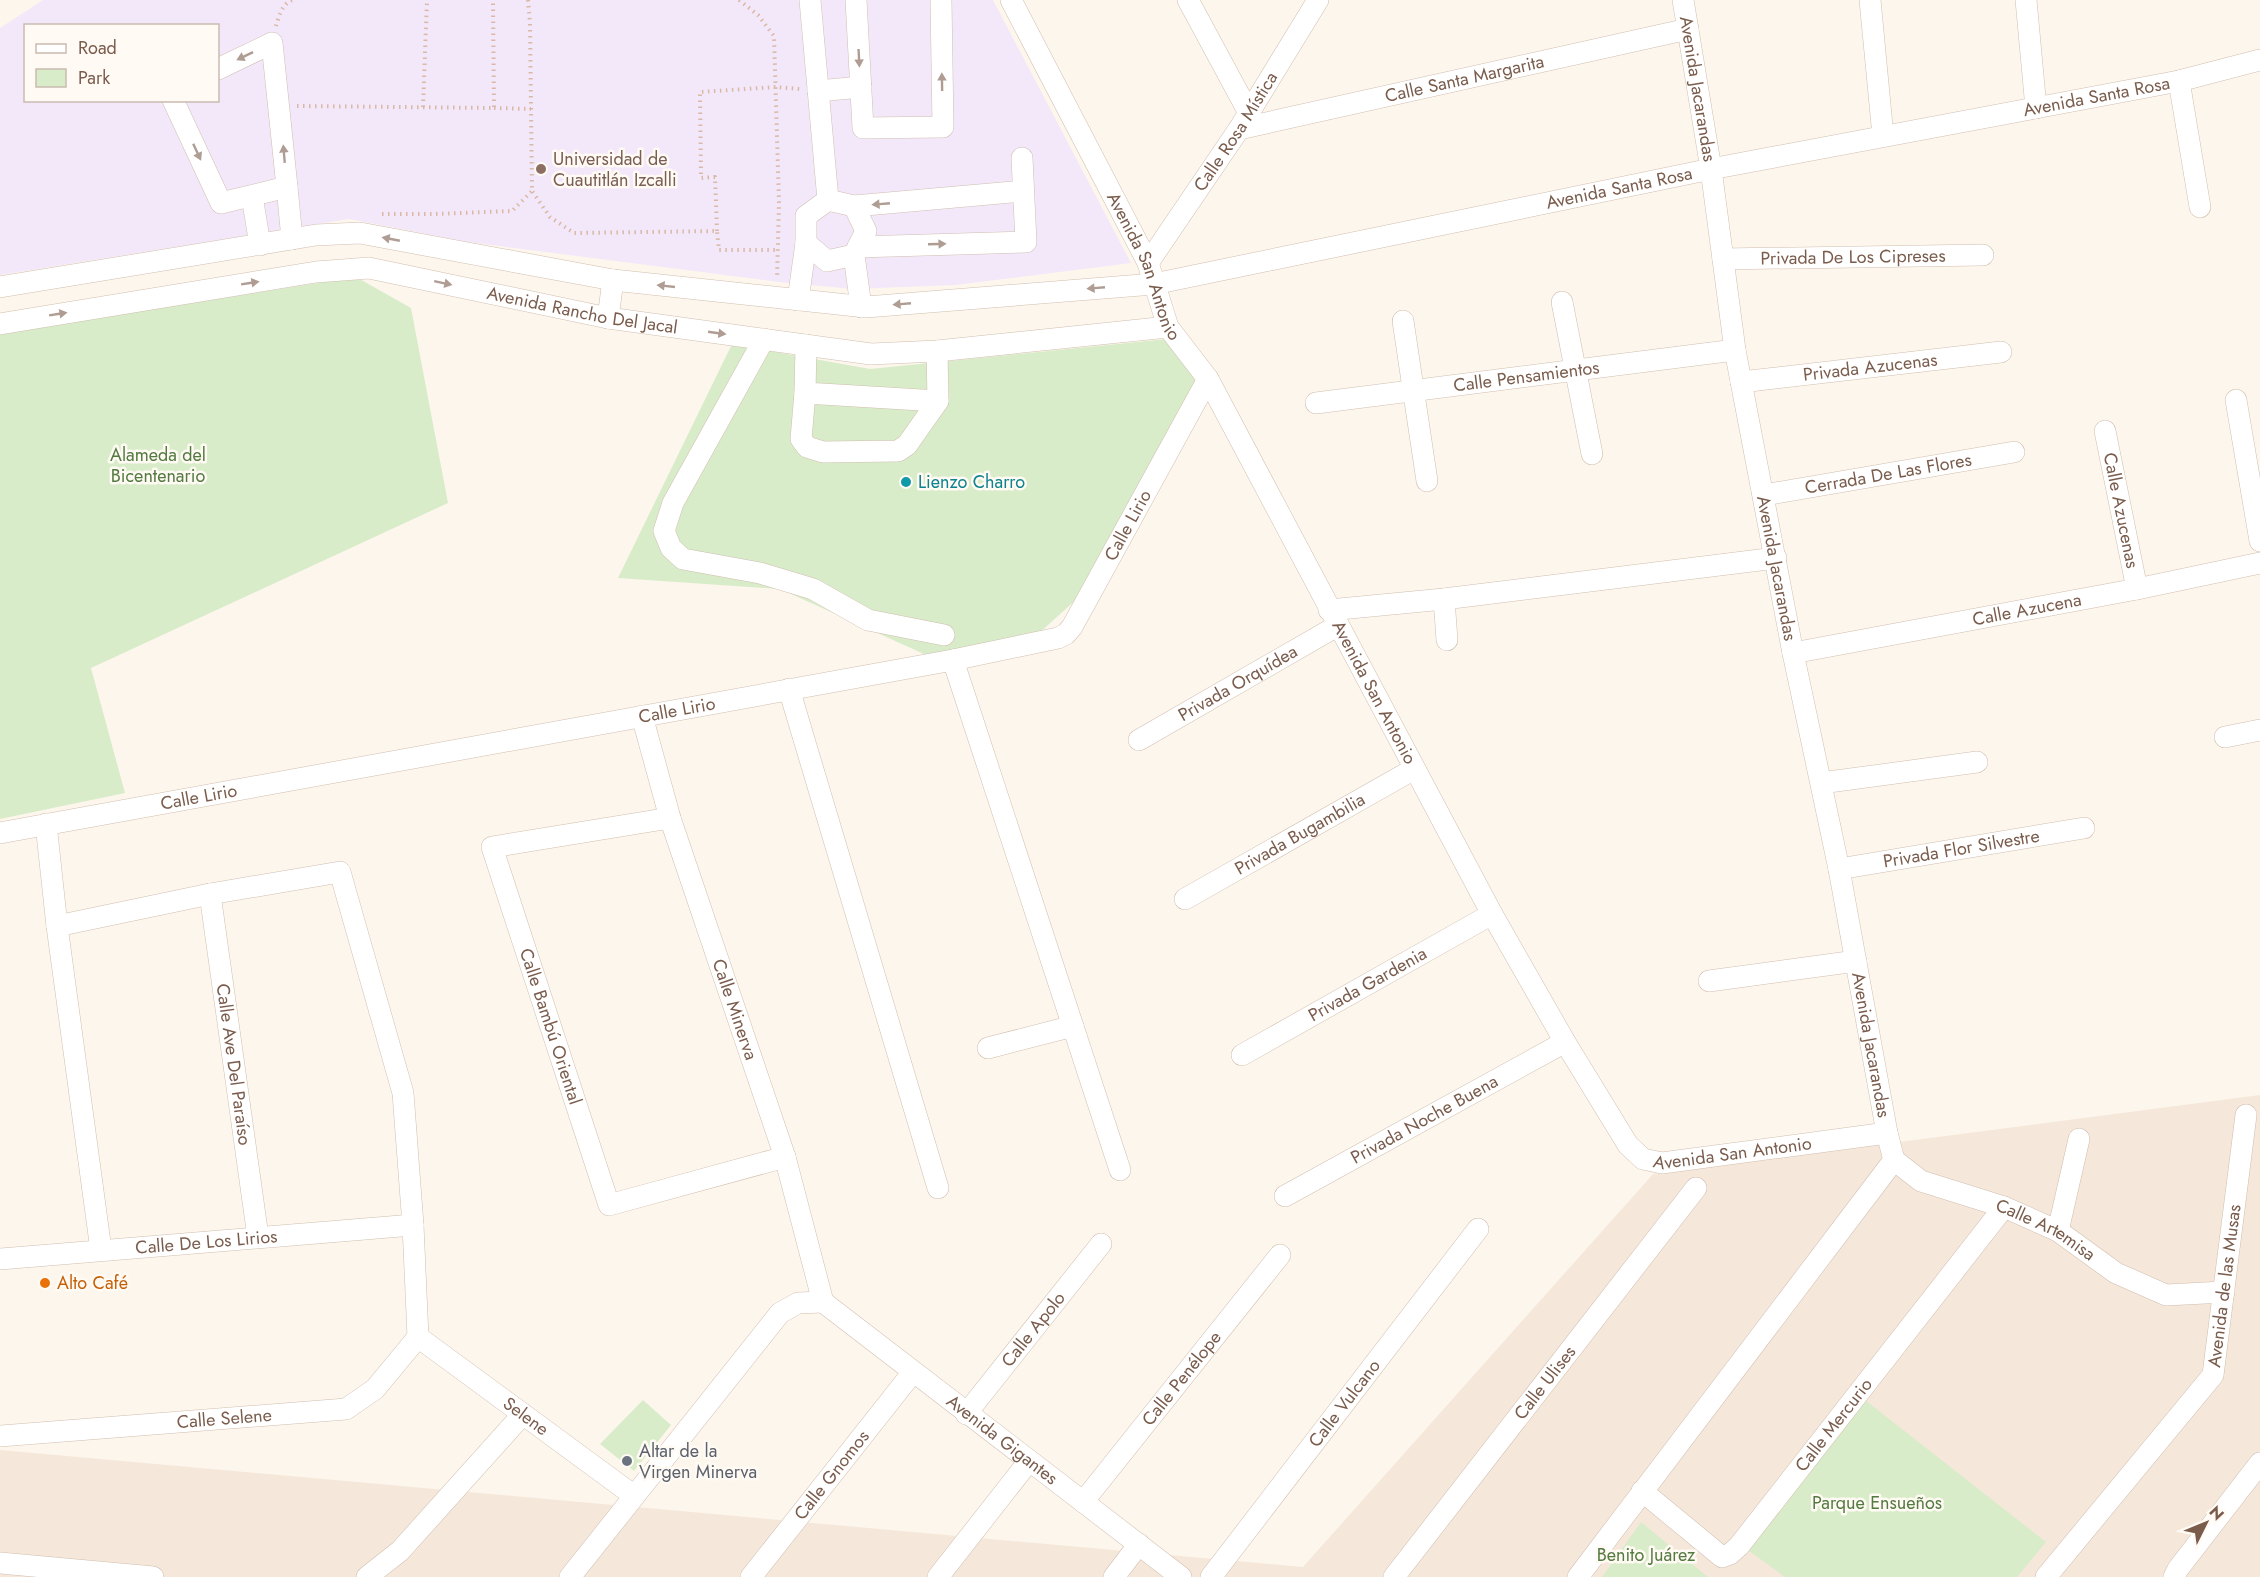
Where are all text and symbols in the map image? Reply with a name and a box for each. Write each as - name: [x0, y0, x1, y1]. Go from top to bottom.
- street label: Avenida Jacarandas: [1673, 14, 1723, 164]
- legend: [24, 24, 219, 102]
- text: Road: [78, 35, 117, 61]
- street label: Calle Santa Margarita: [1382, 48, 1547, 109]
- one-way arrow: [855, 49, 864, 68]
- one-way arrow: [236, 52, 253, 61]
- text: Park: [78, 65, 110, 91]
- street label: Calle Rosa Mística: [1187, 67, 1284, 197]
- street label: Avenida Santa Rosa: [2021, 70, 2172, 123]
- one-way arrow: [937, 73, 947, 92]
- one-way arrow: [193, 143, 202, 160]
- one-way arrow: [279, 144, 289, 163]
- place label: Universidad de Cuautitlán Izcalli: [553, 146, 677, 193]
- street label: Avenida Santa Rosa: [1544, 160, 1695, 216]
- marker: Universidad de Cuautitlán Izcalli: [534, 162, 548, 176]
- street label: Avenida San Antonio: [1100, 188, 1187, 346]
- one-way arrow: [871, 199, 890, 209]
- one-way arrow: [381, 234, 400, 243]
- one-way arrow: [928, 240, 947, 249]
- street label: Privada De Los Cipreses: [1760, 243, 1946, 271]
- one-way arrow: [241, 278, 260, 287]
- one-way arrow: [433, 279, 452, 289]
- street label: Avenida Rancho Del Jacal: [485, 280, 679, 340]
- one-way arrow: [656, 281, 675, 291]
- one-way arrow: [1086, 284, 1105, 293]
- one-way arrow: [892, 299, 911, 309]
- one-way arrow: [48, 310, 67, 319]
- one-way arrow: [707, 329, 726, 338]
- street label: Privada Azucenas: [1802, 346, 1939, 388]
- street label: Calle Pensamientos: [1452, 354, 1601, 399]
- park label: Alameda del Bicentenario: [110, 442, 206, 489]
- street label: Cerrada De Las Flores: [1803, 447, 1974, 501]
- street label: Calle Azucenas: [2097, 450, 2145, 571]
- place label: Lienzo Charro: [918, 469, 1025, 495]
- marker: Lienzo Charro: [899, 475, 913, 489]
- street label: Calle Lirio: [1098, 485, 1158, 566]
- street label: Avenida Jacarandas: [1750, 493, 1803, 643]
- street label: Calle Azucena: [1970, 587, 2084, 632]
- street label: Avenida San Antonio: [1326, 616, 1423, 769]
- street label: Privada Orquídea: [1173, 638, 1302, 728]
- street label: Calle Lirio: [636, 690, 718, 730]
- street label: Calle Lirio: [158, 777, 239, 817]
- street label: Privada Bugambilia: [1230, 786, 1370, 881]
- street label: Privada Flor Silvestre: [1881, 823, 2042, 874]
- street label: Privada Gardenia: [1303, 940, 1432, 1028]
- street label: Calle Bambú Oriental: [513, 945, 588, 1108]
- street label: Calle Minerva: [706, 955, 764, 1064]
- street label: Avenida Jacarandas: [1845, 970, 1897, 1120]
- street label: Calle Ave Del Paraíso: [210, 982, 258, 1147]
- street label: Privada Noche Buena: [1346, 1068, 1503, 1170]
- street label: Avenida San Antonio: [1651, 1130, 1813, 1176]
- street label: Calle Artemisa: [1993, 1192, 2101, 1267]
- street label: Avenida de las Musas: [2201, 1203, 2248, 1369]
- street label: Calle De Los Lirios: [134, 1223, 278, 1261]
- place label: Alto Café: [57, 1270, 128, 1296]
- marker: Alto Café: [38, 1276, 52, 1290]
- street label: Calle Apolo: [995, 1286, 1071, 1373]
- street label: Calle Penélope: [1136, 1325, 1227, 1431]
- street label: Calle Ulises: [1508, 1340, 1582, 1425]
- street label: Calle Vulcano: [1302, 1354, 1387, 1453]
- street label: Calle Mercurio: [1789, 1372, 1879, 1477]
- street label: Avenida Gigantes: [941, 1388, 1063, 1491]
- street label: Selene: [498, 1391, 554, 1442]
- street label: Calle Selene: [176, 1402, 273, 1435]
- street label: Calle Gnomos: [788, 1424, 875, 1526]
- place label: Altar de la Virgen Minerva: [639, 1438, 757, 1485]
- marker: Altar de la Virgen Minerva: [620, 1454, 634, 1468]
- park label: Parque Ensueños: [1812, 1490, 1942, 1516]
- north arrow: [2176, 1493, 2236, 1553]
- text: N: [2204, 1501, 2229, 1526]
- park label: Benito Juárez: [1597, 1542, 1696, 1568]

